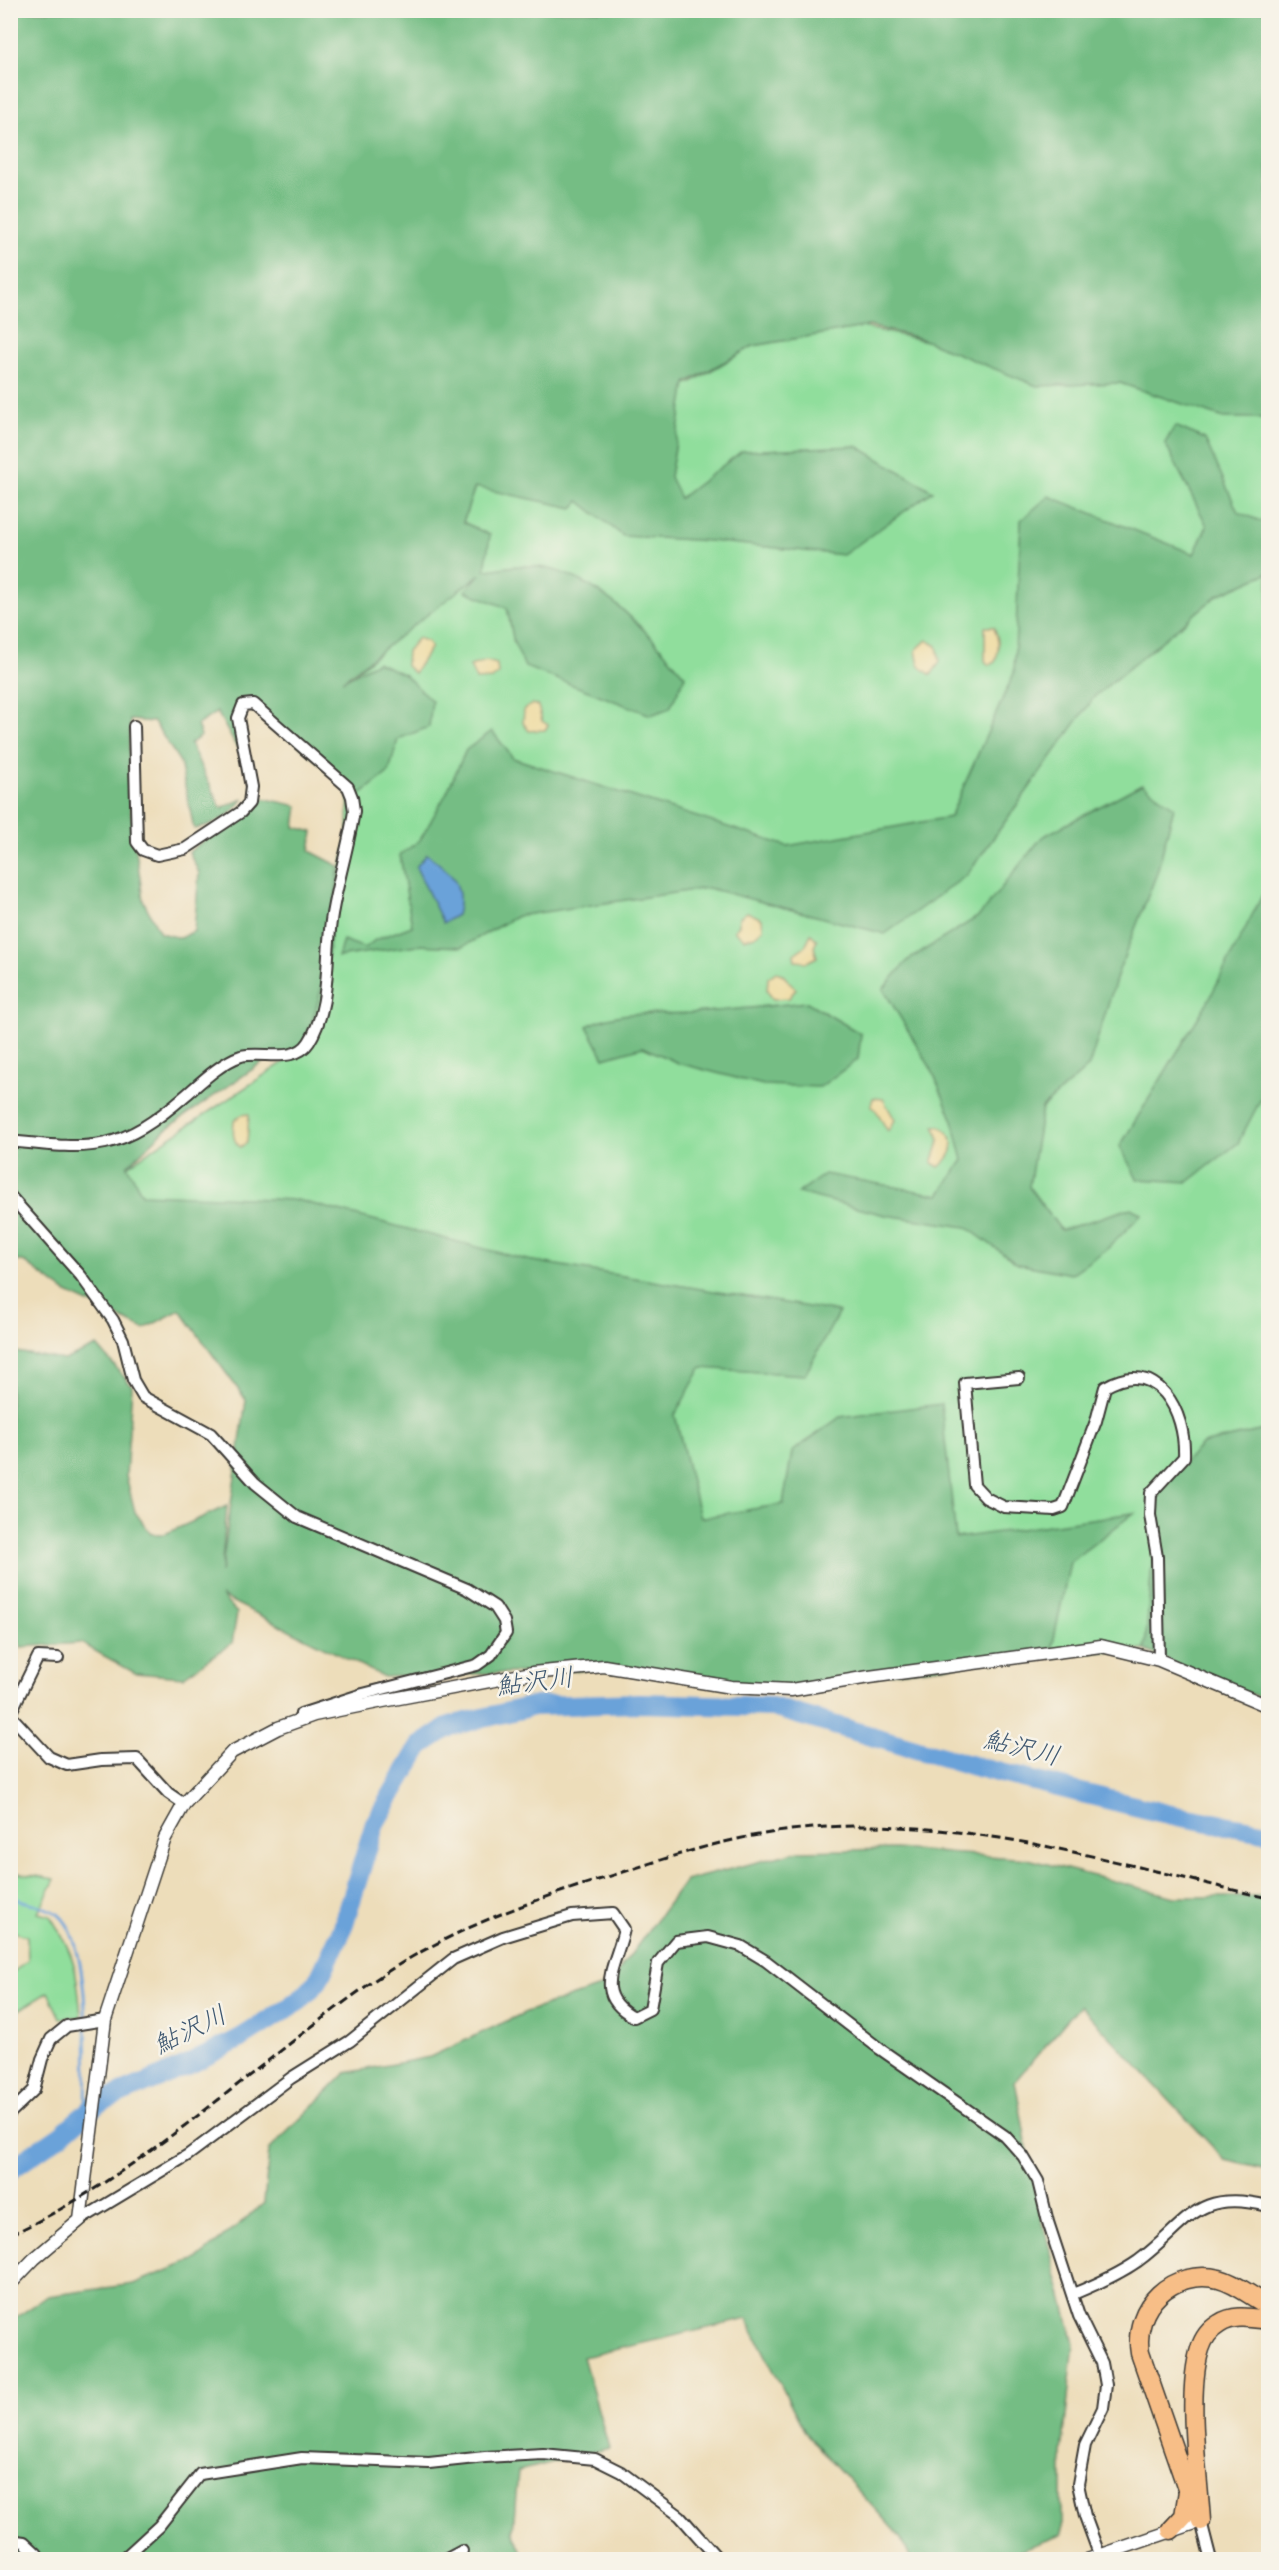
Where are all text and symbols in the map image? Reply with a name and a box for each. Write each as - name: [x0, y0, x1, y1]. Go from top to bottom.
- water label: 鮎沢川: [494, 1660, 576, 1708]
- water label: 鮎沢川: [979, 1722, 1063, 1778]
- water label: 鮎沢川: [148, 1998, 234, 2066]

